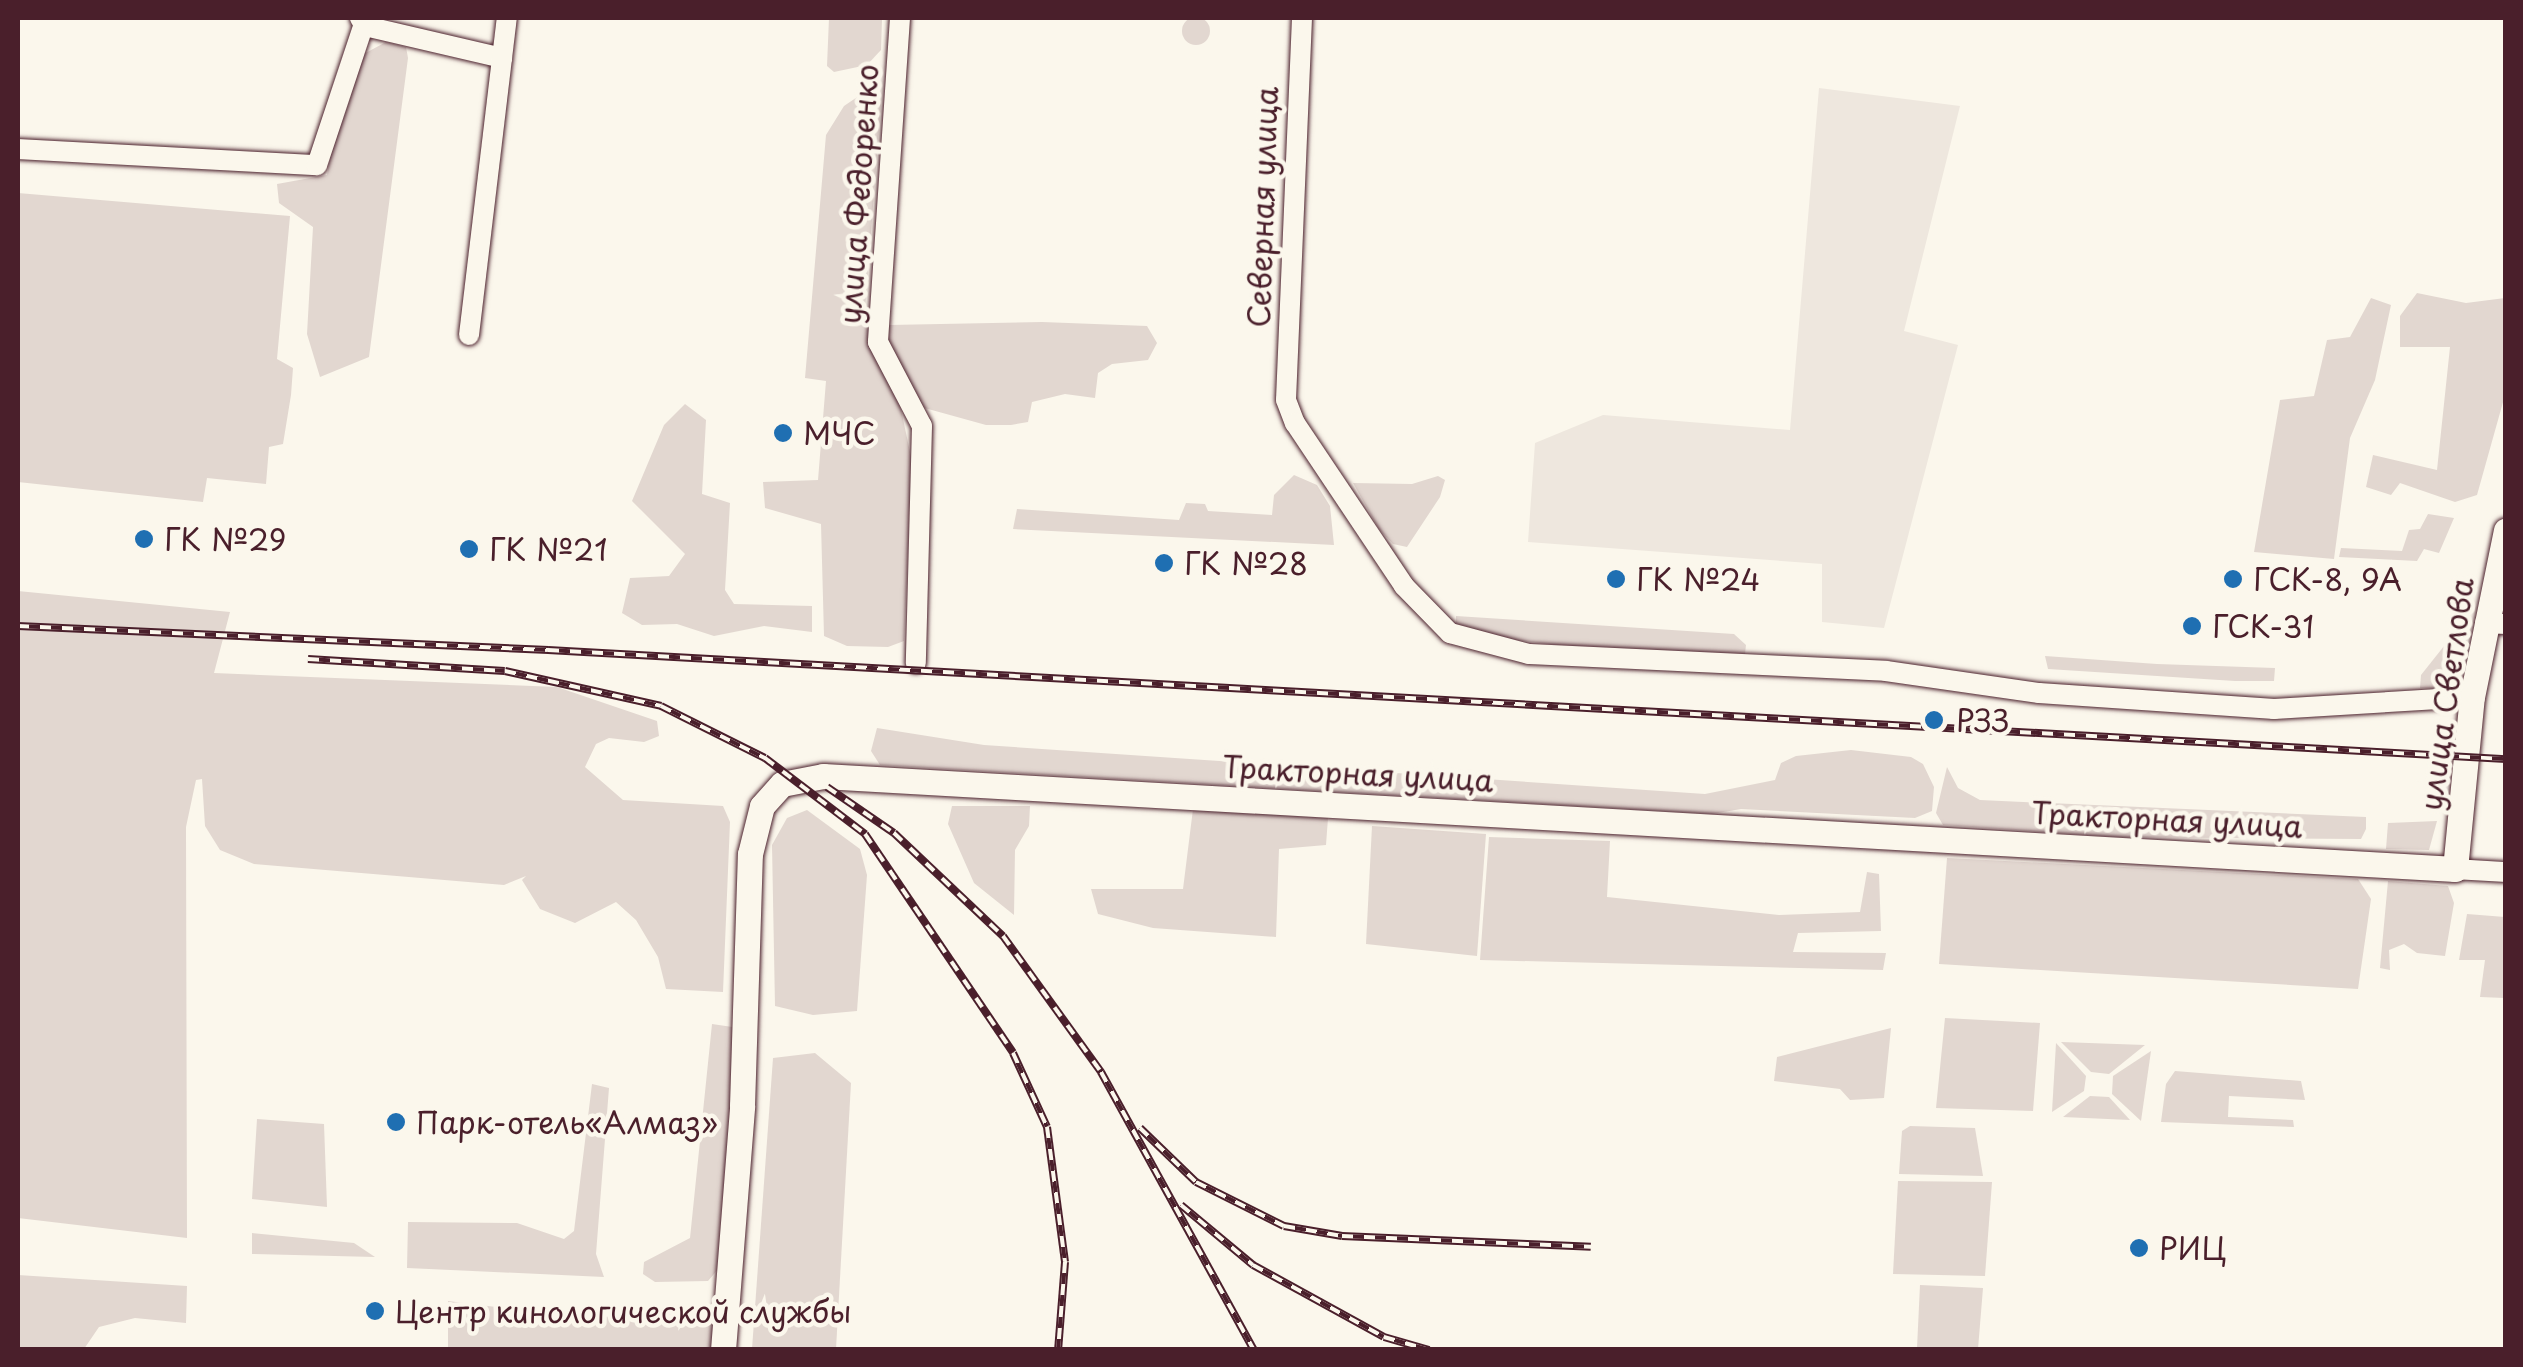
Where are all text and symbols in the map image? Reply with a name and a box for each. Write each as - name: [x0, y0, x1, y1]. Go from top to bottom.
- street label: улица Федоренко: [831, 62, 885, 326]
- street label: Северная улица: [1240, 85, 1284, 329]
- place label: МЧС: [803, 415, 876, 451]
- marker: МЧС: [772, 422, 794, 444]
- place label: ГК №29: [164, 521, 286, 557]
- marker: ГК №29: [133, 528, 155, 550]
- place label: ГК №21: [489, 531, 608, 567]
- marker: ГК №21: [458, 538, 480, 560]
- place label: ГК №28: [1184, 545, 1308, 581]
- marker: ГК №28: [1153, 552, 1175, 574]
- place label: ГК №24: [1636, 561, 1760, 597]
- place label: ГСК-8, 9А: [2253, 561, 2401, 597]
- marker: ГК №24: [1605, 568, 1627, 590]
- marker: ГСК-8, 9А: [2222, 568, 2244, 590]
- street label: улица Светлова: [2412, 575, 2480, 813]
- place label: ГСК-31: [2212, 608, 2314, 644]
- marker: ГСК-31: [2181, 615, 2203, 637]
- place label: РЗЗ: [1956, 702, 2010, 738]
- marker: РЗЗ: [1921, 707, 1947, 733]
- street label: Тракторная улица: [1221, 748, 1495, 798]
- street label: Тракторная улица: [2030, 794, 2304, 844]
- place label: Парк-отель«Алмаз»: [416, 1104, 718, 1140]
- marker: Парк-отель«Алмаз»: [385, 1111, 407, 1133]
- place label: РИЦ: [2159, 1230, 2226, 1266]
- marker: РИЦ: [2128, 1237, 2150, 1259]
- place label: Центр кинологической службы: [395, 1293, 852, 1329]
- marker: Центр кинологической службы: [364, 1300, 386, 1322]

